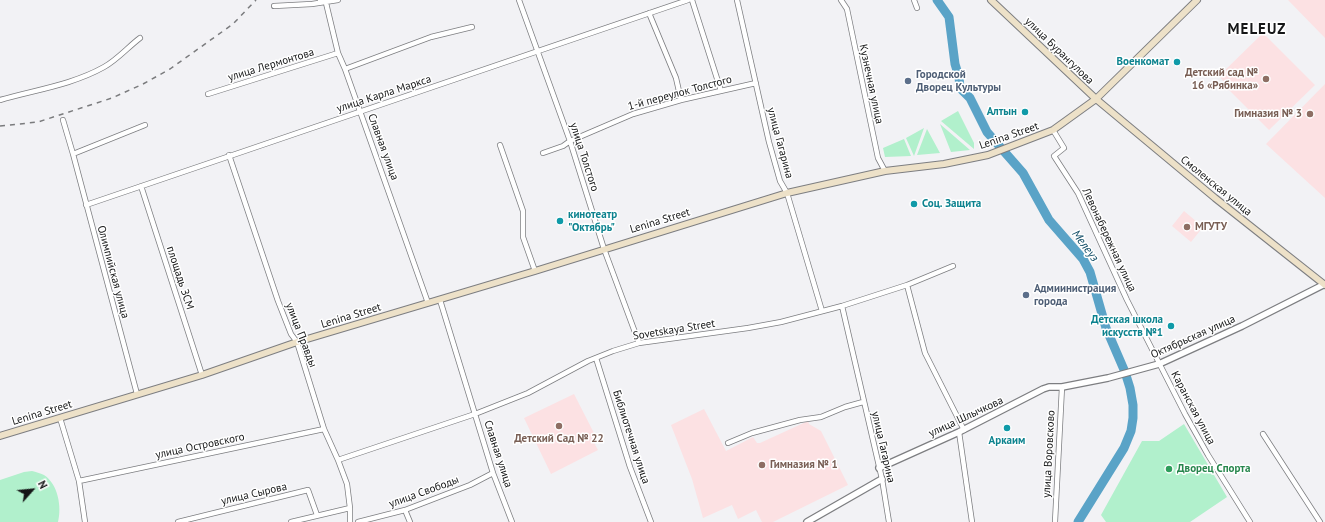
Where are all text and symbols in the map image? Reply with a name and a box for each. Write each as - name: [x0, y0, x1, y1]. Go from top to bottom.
- street label: улица Бурангулова: [1022, 15, 1096, 87]
- district label: MELEUZ: [1228, 21, 1286, 39]
- street label: Кузнечная улица: [856, 43, 886, 125]
- street label: улица Лермонтова: [226, 46, 316, 84]
- place label: Военкомат: [1117, 55, 1169, 69]
- marker: Военкомат: [1172, 57, 1182, 67]
- place label: Детский сад № 16 «Рябинка»: [1185, 66, 1258, 92]
- place label: Городской Дворец Культуры: [916, 68, 1001, 94]
- street label: улица Карла Маркса: [335, 72, 433, 116]
- street label: 1-й переулок Толстого: [627, 73, 733, 113]
- marker: Детский сад № 16 «Рябинка»: [1261, 74, 1271, 84]
- marker: Городской Дворец Культуры: [903, 76, 913, 86]
- place label: Алтын: [987, 105, 1017, 119]
- street label: улица Гагарина: [764, 106, 796, 180]
- marker: Алтын: [1020, 107, 1030, 117]
- place label: Гимназия № 3: [1234, 107, 1302, 121]
- marker: Гимназия № 3: [1305, 109, 1315, 119]
- street label: Славная улица: [365, 112, 401, 182]
- street label: Lenina Street: [977, 120, 1041, 152]
- street label: улица Толстого: [567, 121, 601, 193]
- street label: Смоленская улица: [1178, 153, 1254, 219]
- street label: Левонабережная улица: [1079, 186, 1139, 294]
- place label: Соц. Защита: [922, 197, 981, 211]
- marker: Соц. Защита: [909, 199, 919, 209]
- street label: Lenina Street: [628, 206, 692, 236]
- place label: кинотеатр "Октябрь": [568, 208, 617, 234]
- marker: кинотеатр "Октябрь": [555, 216, 565, 226]
- place label: МГУТУ: [1195, 220, 1227, 234]
- marker: МГУТУ: [1182, 222, 1192, 232]
- street label: Олимпийская улица: [94, 224, 132, 320]
- water label: Мелеуз: [1068, 227, 1102, 265]
- street label: площадь ЗСМ: [164, 245, 196, 311]
- place label: Адмиинистрация города: [1034, 282, 1116, 308]
- marker: Адмиинистрация города: [1021, 290, 1031, 300]
- street label: улица Правды: [283, 301, 319, 369]
- street label: Lenina Street: [319, 301, 383, 331]
- street label: Октябрьская улица: [1149, 312, 1237, 362]
- place label: Детская школа искусств №1: [1091, 313, 1163, 339]
- street label: Sovetskaya Street: [632, 317, 716, 343]
- marker: Детская школа искусств №1: [1166, 321, 1176, 331]
- street label: Каранская улица: [1168, 369, 1218, 447]
- street label: Библиотечная улица: [610, 388, 652, 486]
- street label: улица Шлычкова: [927, 394, 1005, 440]
- street label: Lenina Street: [10, 398, 74, 428]
- street label: улица Гагарина: [868, 410, 898, 484]
- street label: улица Воровсково: [1040, 410, 1058, 498]
- street label: Славная улица: [481, 419, 515, 489]
- marker: Детский Сад № 22: [554, 421, 564, 431]
- marker: Аркаим: [1002, 423, 1012, 433]
- street label: улица Островского: [154, 430, 246, 462]
- place label: Детский Сад № 22: [514, 432, 604, 446]
- place label: Аркаим: [989, 434, 1025, 448]
- place label: Гимназия № 1: [770, 458, 838, 472]
- marker: Гимназия № 1: [757, 460, 767, 470]
- place label: Дворец Спорта: [1177, 462, 1250, 476]
- marker: Дворец Спорта: [1164, 464, 1174, 474]
- north arrow: [12, 470, 52, 510]
- street label: улица Свободы: [387, 473, 461, 511]
- text: N: [35, 478, 51, 491]
- street label: улица Сырова: [220, 480, 288, 508]

